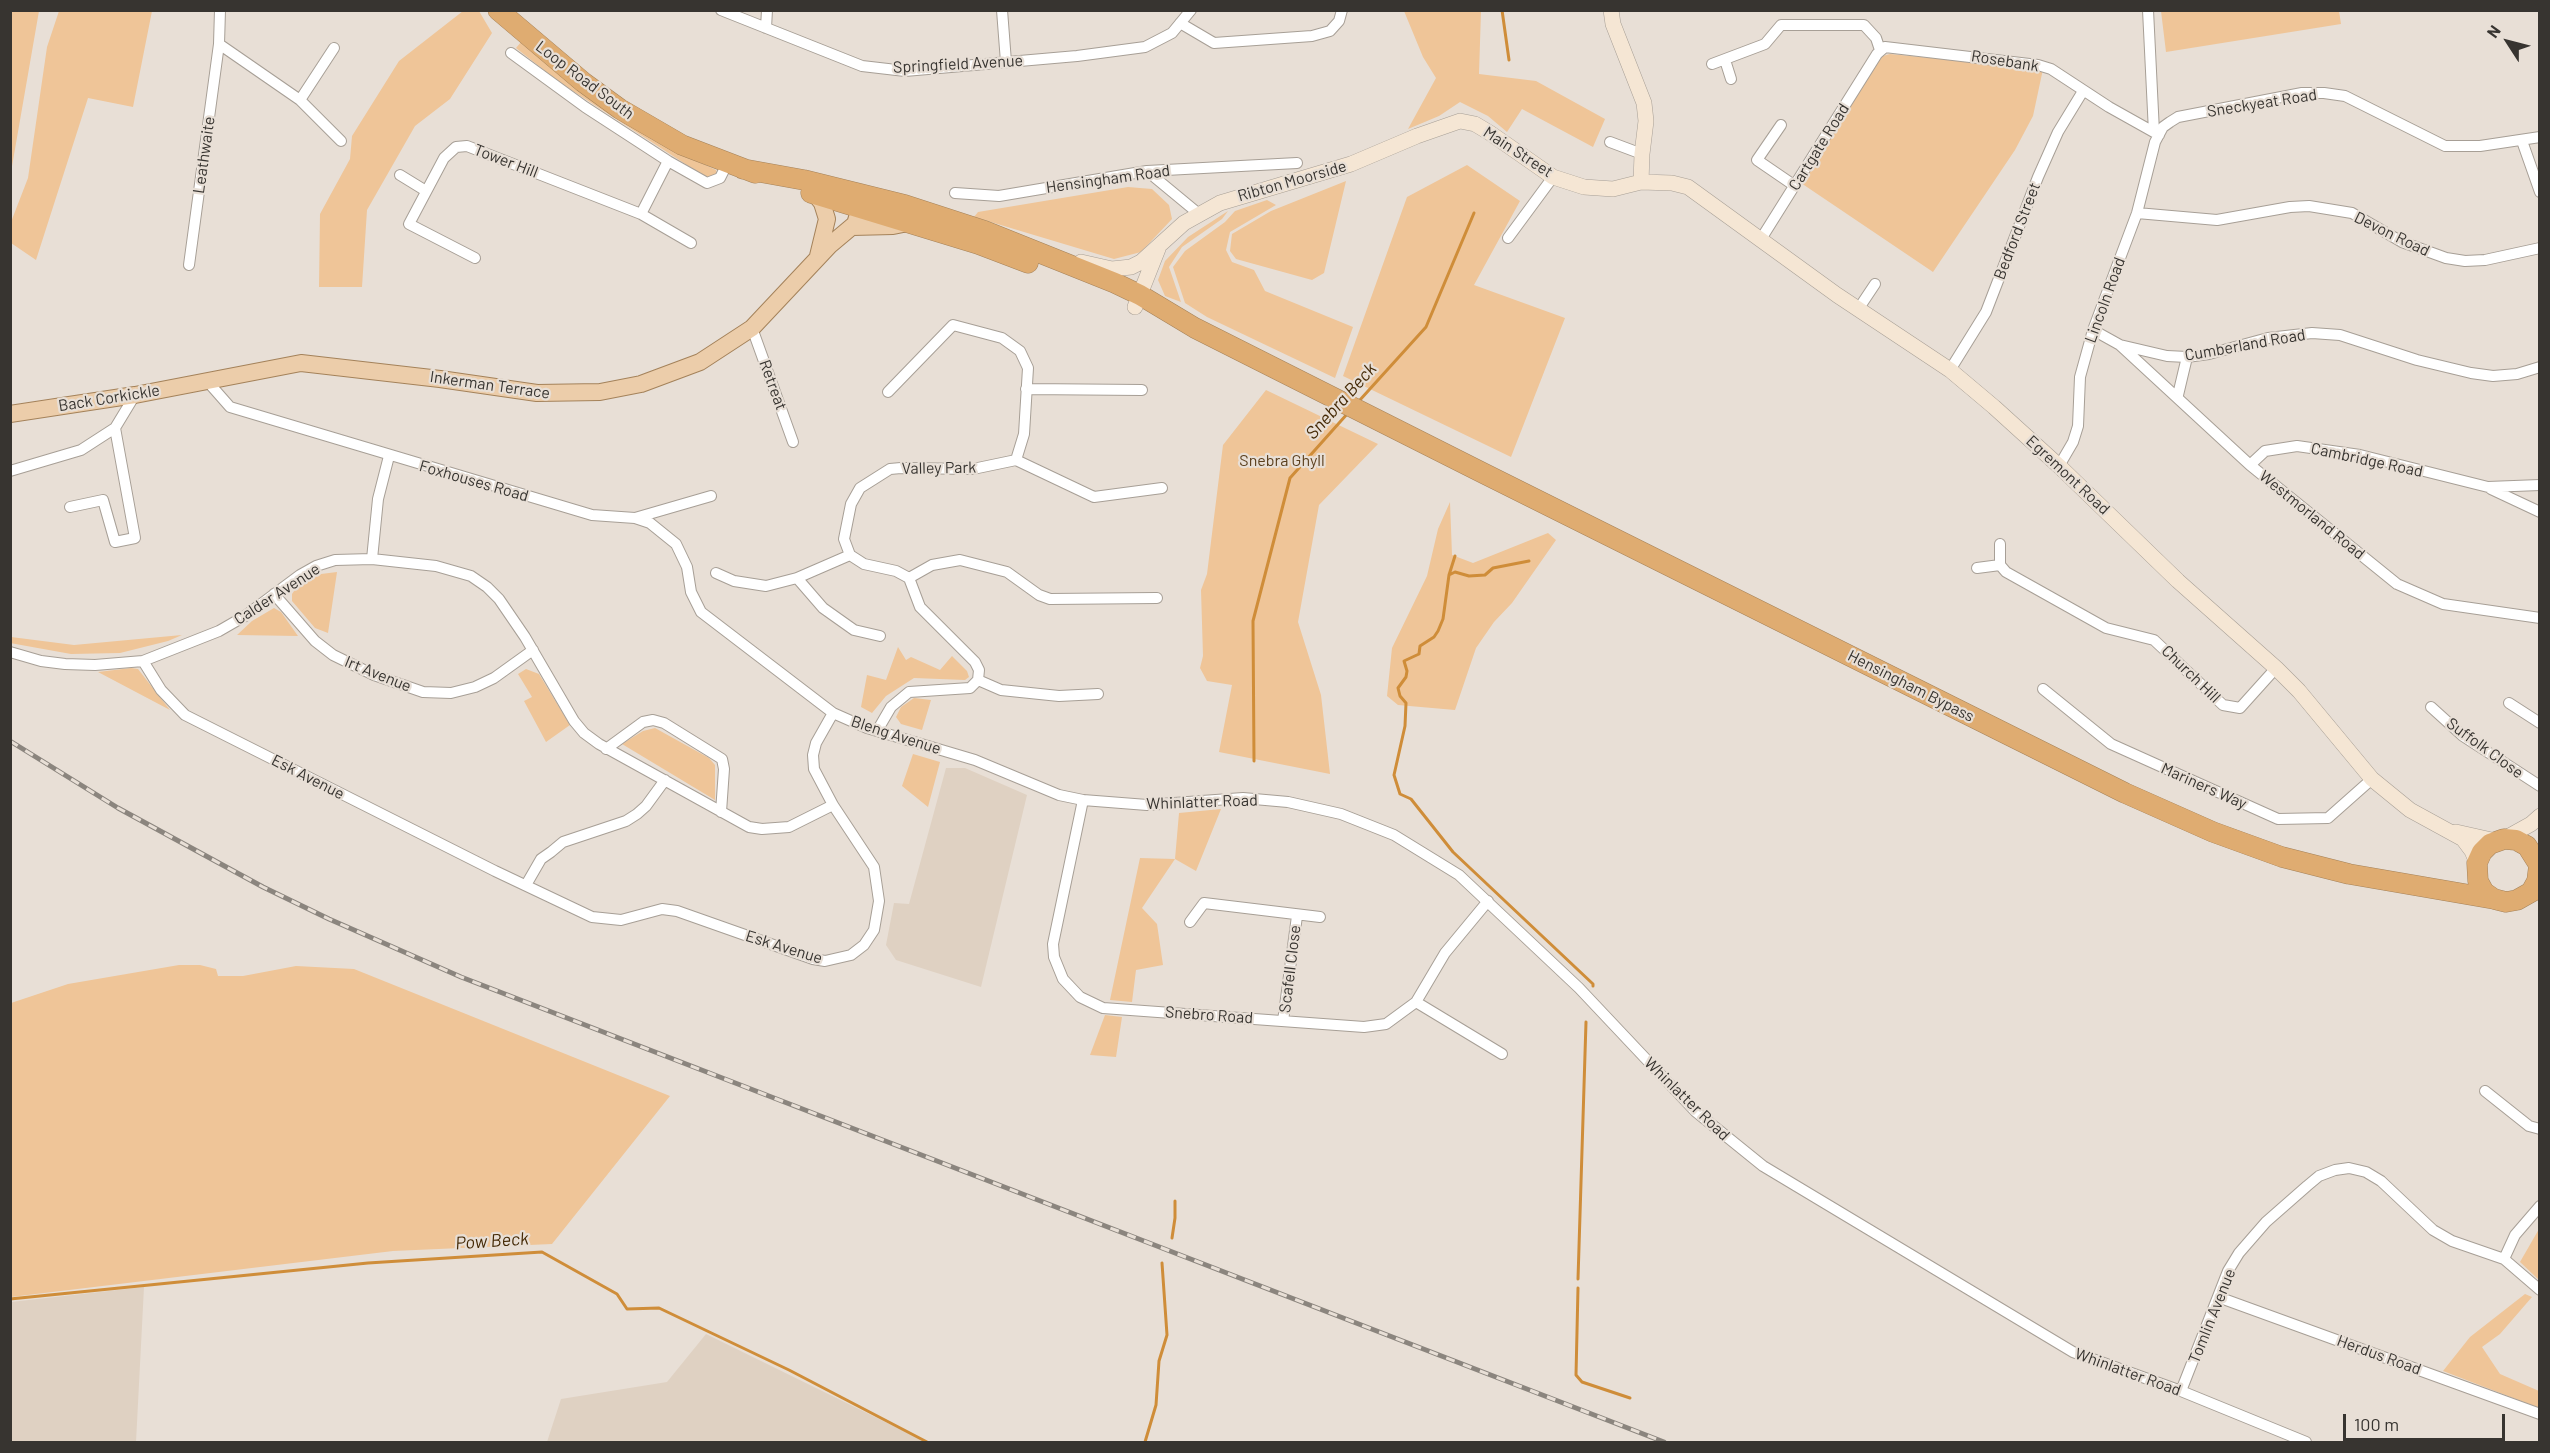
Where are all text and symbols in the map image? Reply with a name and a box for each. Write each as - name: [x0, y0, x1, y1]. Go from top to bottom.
- north arrow: [2478, 12, 2538, 72]
- text: N: [2482, 21, 2504, 41]
- street label: Loop Road South: [532, 37, 638, 123]
- street label: Rosebank: [1970, 46, 2040, 76]
- street label: Springfield Avenue: [893, 51, 1023, 77]
- street label: Sneckyeat Road: [2206, 85, 2318, 121]
- street label: Cartgate Road: [1785, 100, 1853, 194]
- street label: Leathwaite: [189, 115, 219, 195]
- street label: Main Street: [1480, 122, 1556, 182]
- street label: Tower Hill: [471, 140, 541, 182]
- street label: Ribton Moorside: [1235, 156, 1349, 206]
- street label: Hensingham Road: [1045, 161, 1171, 197]
- street label: Bedford Street: [1990, 180, 2044, 282]
- street label: Devon Road: [2351, 208, 2433, 260]
- street label: Lincoln Road: [2081, 255, 2129, 345]
- street label: Cumberland Road: [2183, 325, 2307, 365]
- street label: Retreat: [755, 357, 791, 413]
- water label: Snebra Beck: [1301, 358, 1381, 444]
- street label: Inkerman Terrace: [429, 367, 551, 403]
- street label: Back Corkickle: [57, 380, 161, 416]
- street label: Egremont Road: [2022, 431, 2114, 519]
- street label: Cambridge Road: [2309, 439, 2425, 481]
- park label: Snebra Ghyll: [1239, 451, 1325, 471]
- street label: Foxhouses Road: [417, 456, 531, 506]
- street label: Valley Park: [902, 458, 976, 478]
- street label: Westmorland Road: [2255, 466, 2369, 564]
- street label: Calder Avenue: [230, 559, 324, 629]
- street label: Church Hill: [2157, 641, 2225, 707]
- street label: Hensingham Bypass: [1845, 646, 1977, 726]
- street label: Irt Avenue: [342, 652, 414, 696]
- street label: Bleng Avenue: [849, 711, 943, 759]
- street label: Suffolk Close: [2443, 714, 2527, 782]
- street label: Esk Avenue: [268, 750, 348, 804]
- street label: Mariners Way: [2158, 759, 2250, 813]
- street label: Whinlatter Road: [1146, 790, 1258, 814]
- street label: Scafell Close: [1275, 924, 1305, 1014]
- street label: Esk Avenue: [743, 926, 825, 968]
- street label: Snebro Road: [1164, 1002, 1254, 1028]
- street label: Whinlatter Road: [1640, 1053, 1734, 1145]
- water label: Pow Beck: [455, 1228, 529, 1254]
- street label: Tomlin Avenue: [2184, 1266, 2240, 1366]
- street label: Herdus Road: [2334, 1331, 2424, 1379]
- street label: Whinlatter Road: [2072, 1344, 2184, 1400]
- scale bar: [2346, 1402, 2508, 1440]
- text: 100 m: [2354, 1413, 2399, 1435]

